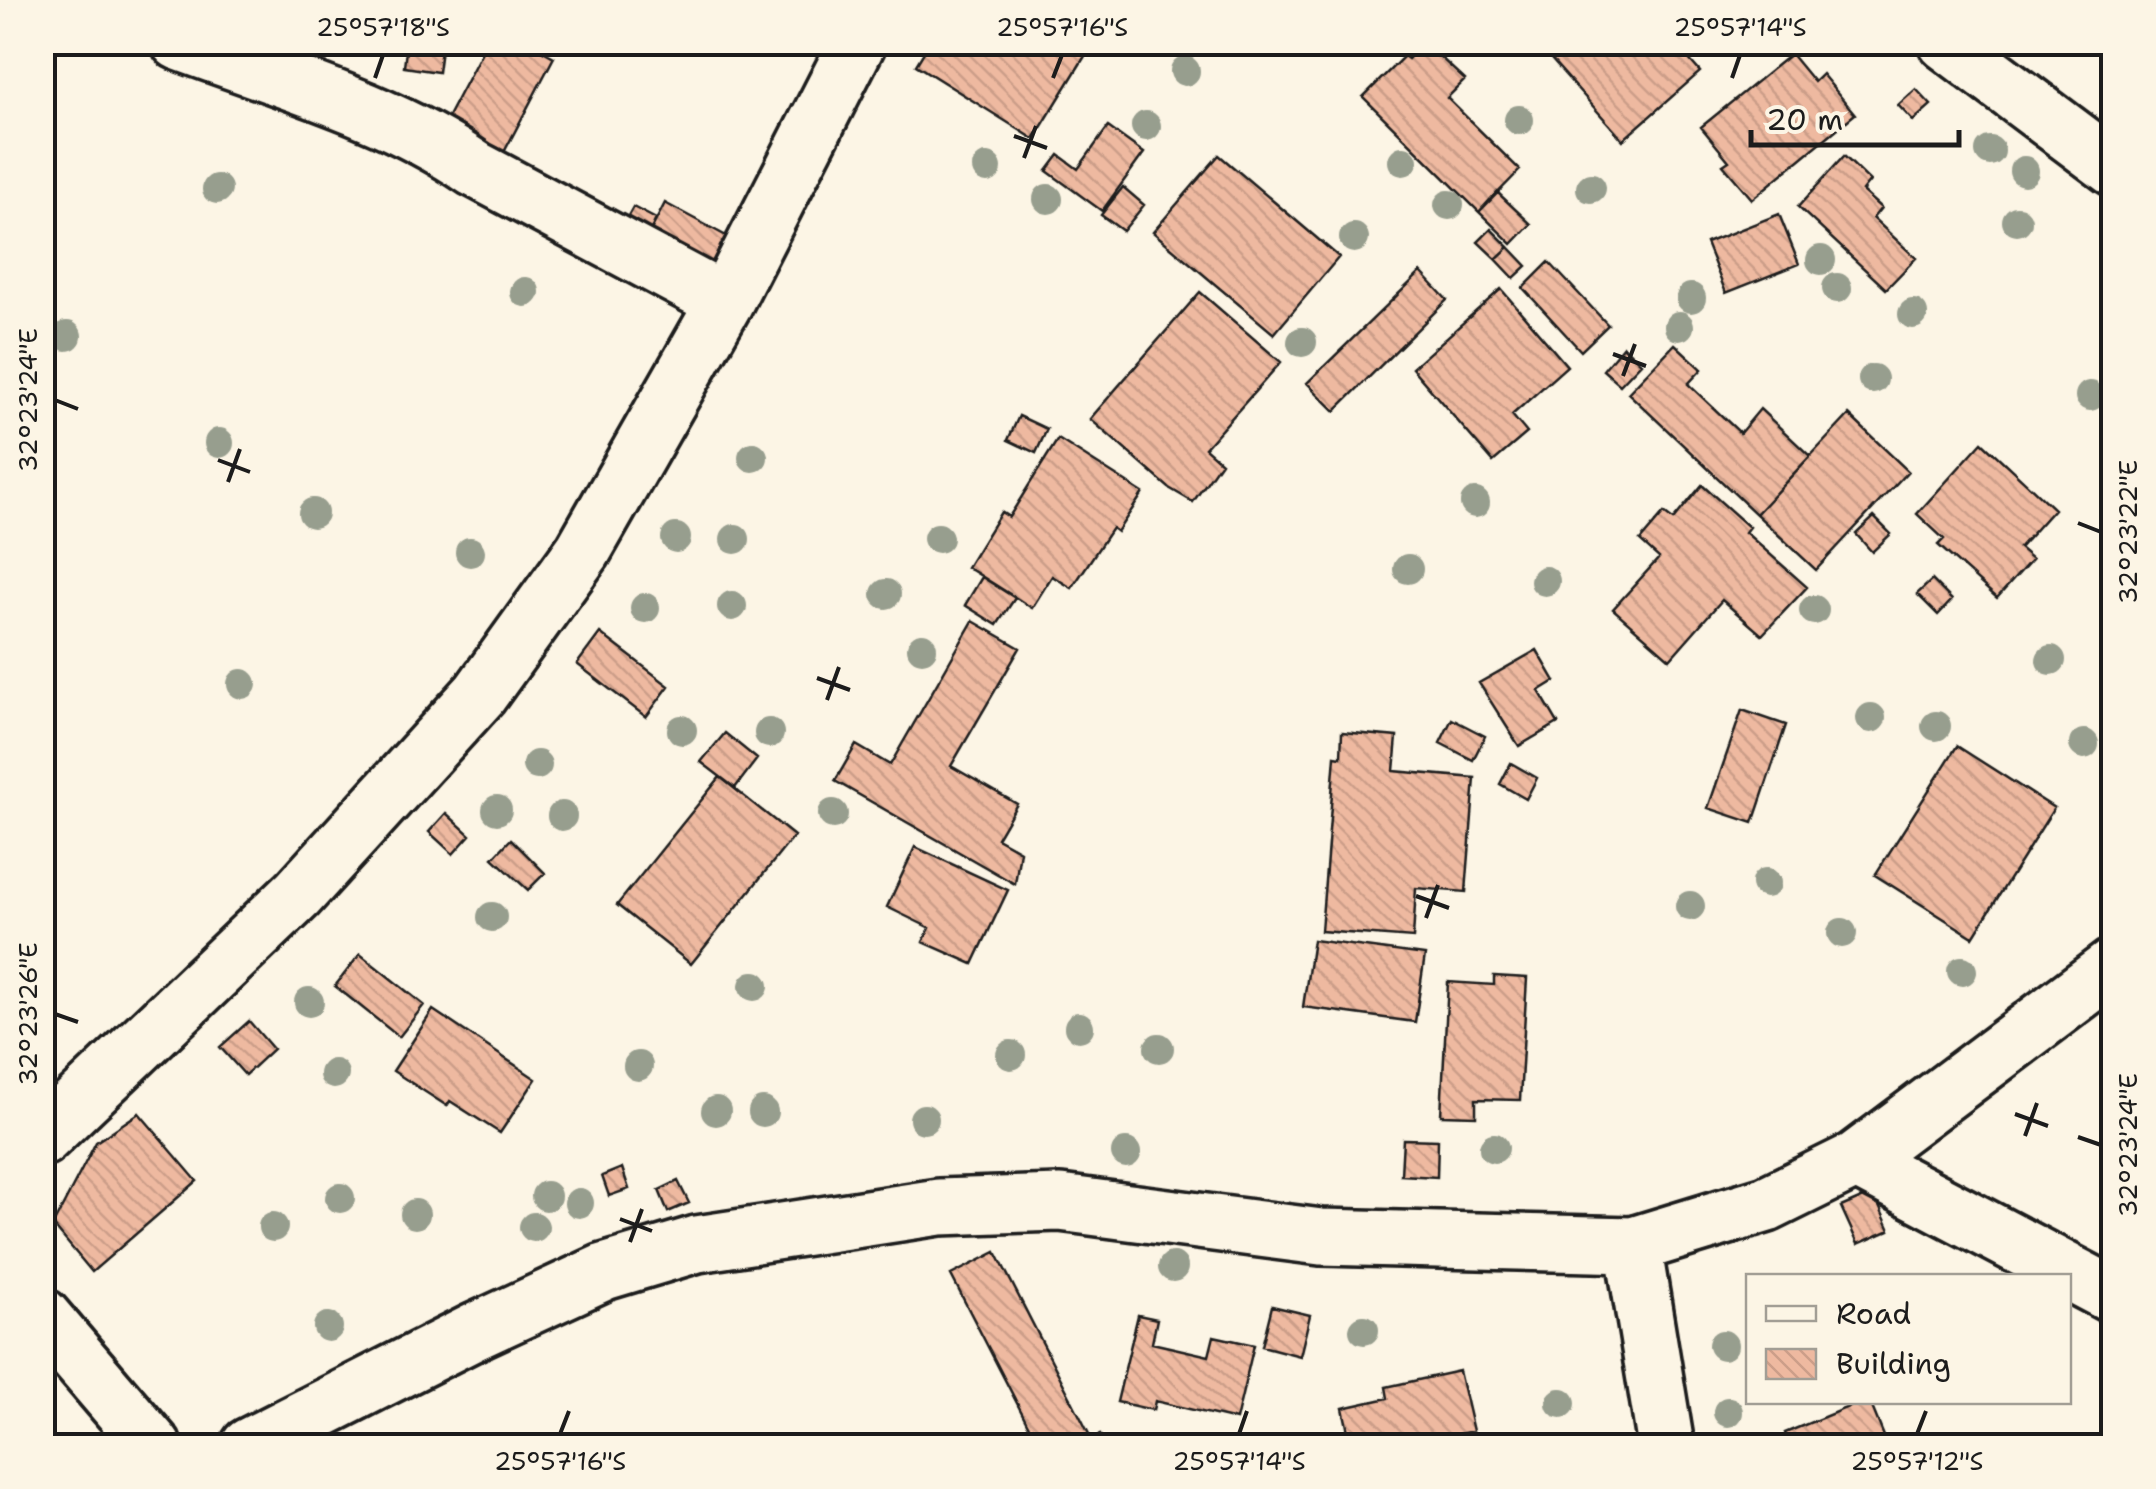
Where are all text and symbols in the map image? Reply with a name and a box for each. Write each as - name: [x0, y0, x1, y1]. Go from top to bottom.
- text: 25°57'18"S: [316, 10, 450, 44]
- text: 25°57'16"S: [996, 10, 1128, 44]
- text: 25°57'14"S: [1673, 10, 1807, 44]
- scale bar: [1751, 85, 1958, 147]
- text: 20 m: [1766, 99, 1843, 140]
- text: 32°23'24"E: [11, 328, 45, 472]
- text: 32°23'22"E: [2111, 460, 2145, 604]
- text: 32°23'26"E: [11, 942, 45, 1086]
- text: 32°23'24"E: [2111, 1073, 2145, 1217]
- legend: [1746, 1274, 2071, 1404]
- text: Road: [1836, 1293, 1911, 1334]
- text: Building: [1836, 1343, 1951, 1384]
- text: 25°57'16"S: [494, 1444, 626, 1478]
- text: 25°57'14"S: [1172, 1444, 1306, 1478]
- text: 25°57'12"S: [1851, 1444, 1983, 1478]

